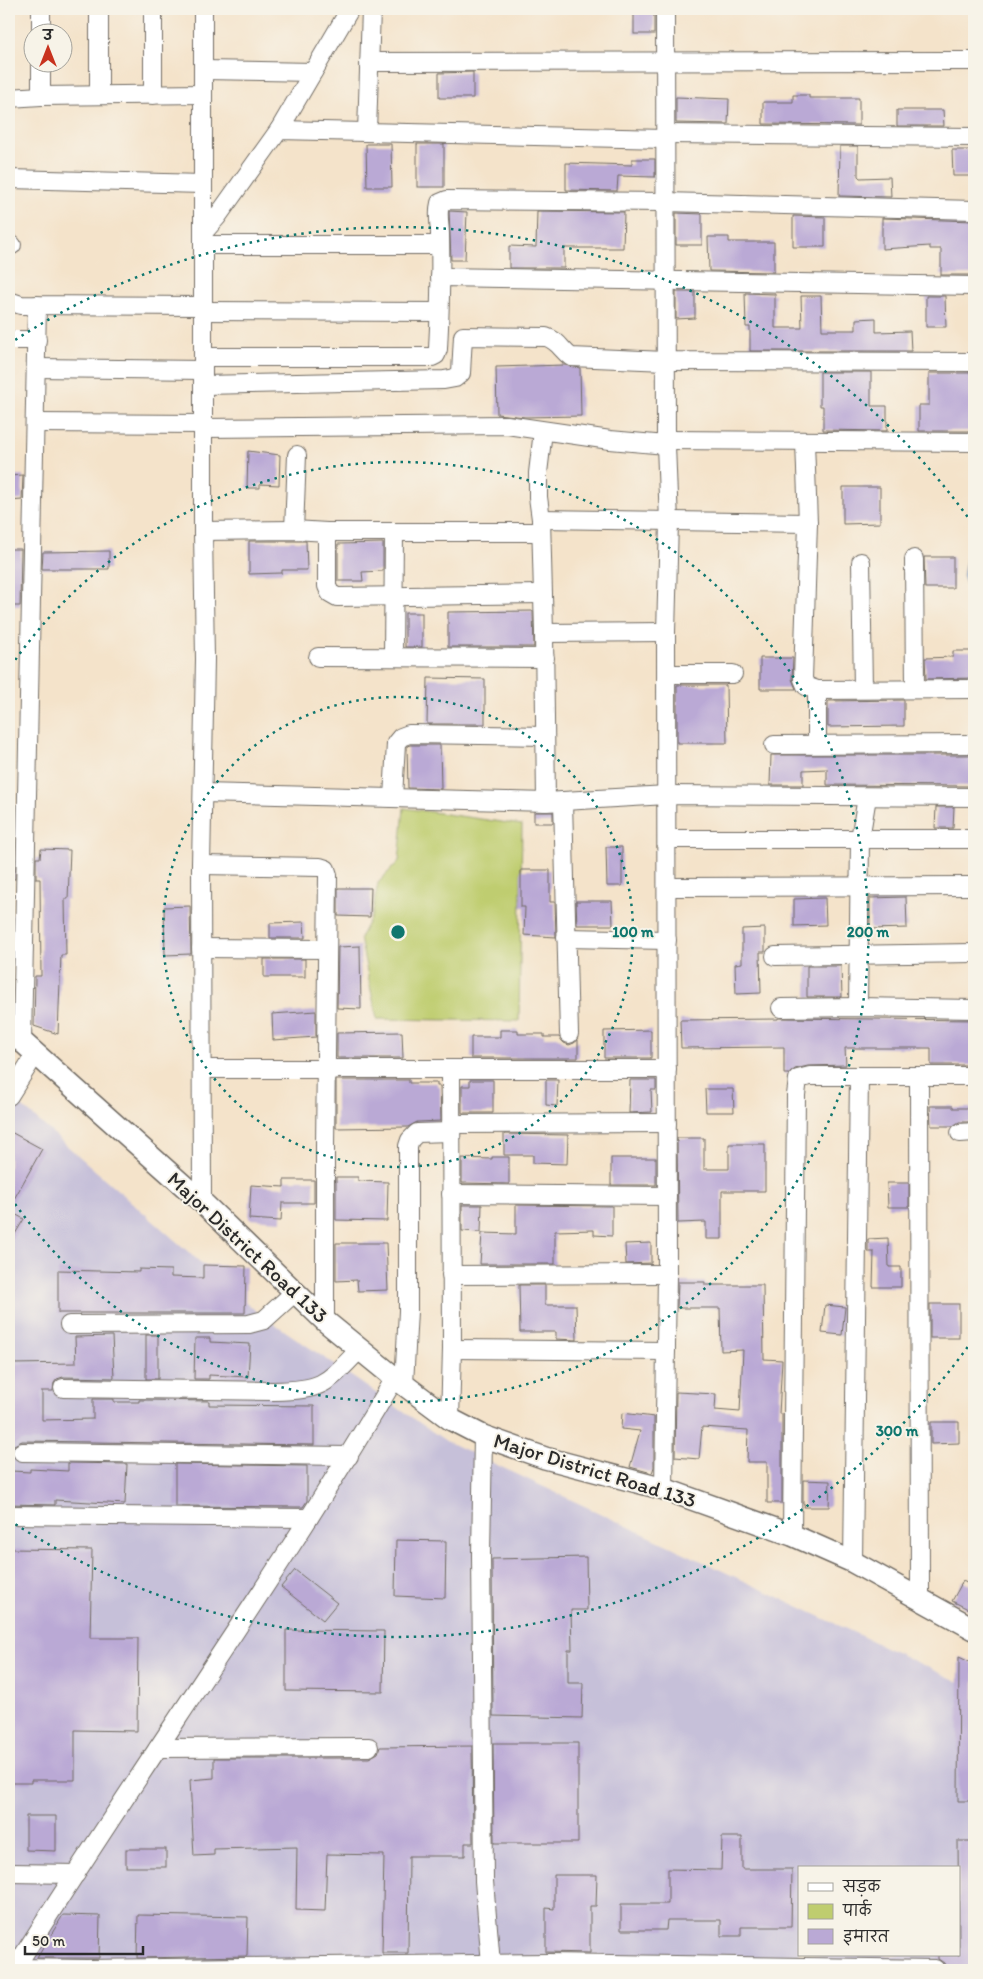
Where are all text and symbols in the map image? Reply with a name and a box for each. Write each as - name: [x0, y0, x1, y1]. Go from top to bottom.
- north arrow: [22, 22, 72, 72]
- text: उ: [41, 27, 54, 44]
- centre of rings: [389, 923, 407, 941]
- text: 100 m: [612, 923, 654, 941]
- text: 200 m: [847, 923, 890, 941]
- street label: Major District Road 133: [162, 1166, 334, 1328]
- text: 300 m: [876, 1422, 919, 1440]
- street label: Major District Road 133: [491, 1427, 699, 1513]
- legend: [798, 1866, 960, 1956]
- text: सड़क: [842, 1878, 881, 1897]
- text: पार्क: [842, 1899, 873, 1920]
- scale bar: [25, 1924, 142, 1956]
- text: इमारत: [843, 1928, 890, 1946]
- text: 50 m: [32, 1932, 65, 1950]

